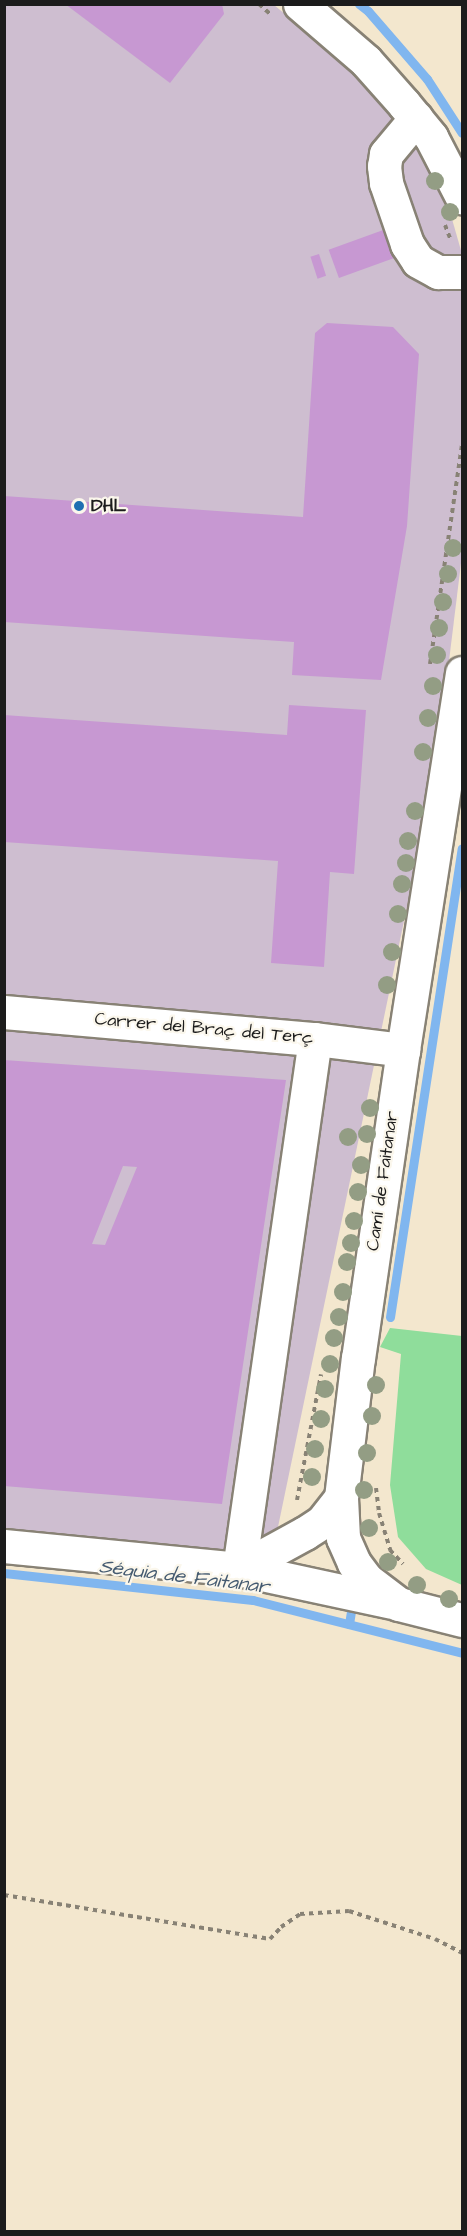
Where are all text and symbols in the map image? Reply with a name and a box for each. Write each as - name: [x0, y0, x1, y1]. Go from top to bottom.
- place label: DHL: [91, 495, 126, 517]
- marker: DHL: [72, 499, 86, 513]
- street label: Carrer del Braç del Terç: [94, 1009, 314, 1049]
- street label: Camí de Faitanar: [363, 1110, 403, 1252]
- water label: Séquia de Faitanar: [98, 1555, 270, 1599]

